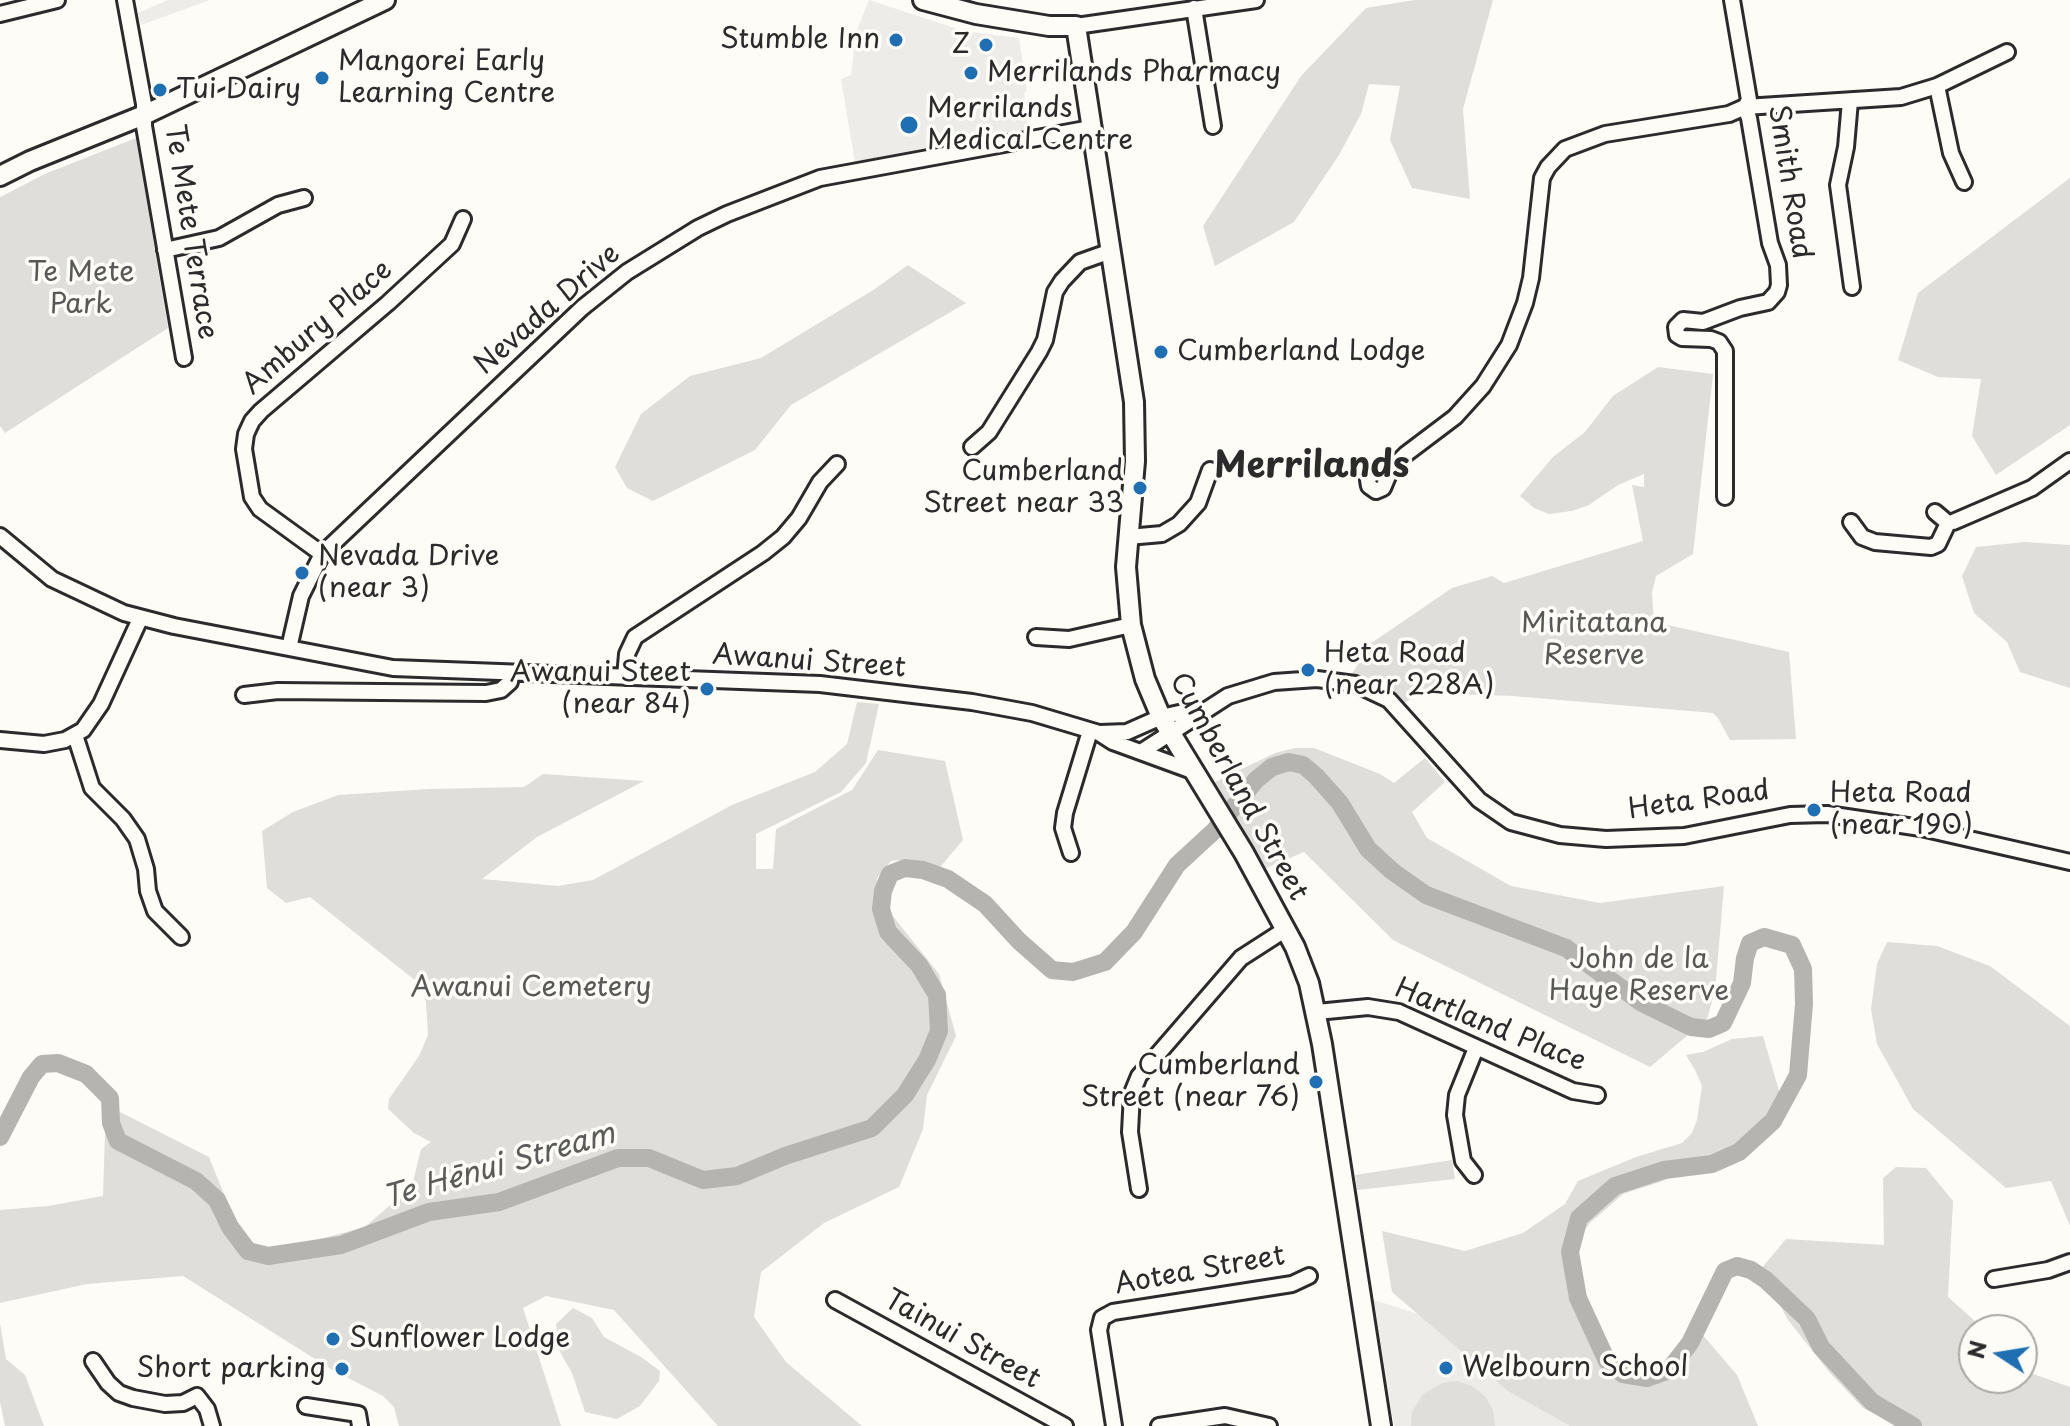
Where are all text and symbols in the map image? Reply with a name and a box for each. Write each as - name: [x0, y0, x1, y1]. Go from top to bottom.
- place label: Stumble Inn: [720, 23, 880, 57]
- place label: Z: [952, 28, 970, 62]
- marker: Stumble Inn: [887, 31, 905, 49]
- marker: Z: [977, 36, 995, 54]
- place label: Mangorei Early Learning Centre: [338, 45, 555, 111]
- place label: Merrilands Pharmacy: [987, 56, 1281, 90]
- marker: Merrilands Pharmacy: [962, 64, 980, 82]
- marker: Mangorei Early Learning Centre: [313, 69, 331, 87]
- place label: Tui Dairy: [176, 73, 301, 107]
- marker: Tui Dairy: [151, 81, 169, 99]
- place label: Merrilands Medical Centre: [927, 92, 1133, 158]
- street label: Smith Road: [1760, 102, 1818, 262]
- marker: Merrilands Medical Centre: [898, 114, 920, 136]
- street label: Te Mete Terrace: [156, 122, 224, 342]
- street label: Nevada Drive: [469, 238, 627, 382]
- street label: Ambury Place: [236, 254, 400, 402]
- park label: Te Mete Park: [28, 256, 134, 322]
- place label: Cumberland Lodge: [1177, 335, 1425, 369]
- marker: Cumberland Lodge: [1152, 343, 1170, 361]
- district label: Merrilands: [1214, 445, 1410, 489]
- place label: Cumberland Street near 33: [923, 455, 1124, 521]
- marker: Cumberland Street near 33: [1131, 479, 1149, 497]
- place label: Nevada Drive (near 3): [318, 540, 499, 606]
- marker: Nevada Drive (near 3): [293, 564, 311, 582]
- park label: Miritatana Reserve: [1521, 607, 1667, 673]
- place label: Heta Road (near 228A): [1324, 637, 1494, 703]
- street label: Awanui Street: [711, 638, 907, 686]
- place label: Awanui Steet (near 84): [510, 656, 691, 722]
- marker: Heta Road (near 228A): [1299, 661, 1317, 679]
- street label: Cumberland Street: [1161, 667, 1315, 907]
- marker: Awanui Steet (near 84): [698, 680, 716, 698]
- street label: Heta Road: [1626, 774, 1772, 828]
- place label: Heta Road (near 190): [1830, 777, 1973, 843]
- marker: Heta Road (near 190): [1805, 801, 1823, 819]
- park label: John de la Haye Reserve: [1549, 943, 1729, 1009]
- park label: Awanui Cemetery: [411, 971, 651, 1005]
- street label: Hartland Place: [1390, 972, 1590, 1080]
- place label: Cumberland Street (near 76): [1081, 1049, 1300, 1115]
- marker: Cumberland Street (near 76): [1307, 1073, 1325, 1091]
- water label: Te Hēnui Stream: [379, 1117, 619, 1217]
- street label: Aotea Street: [1112, 1240, 1288, 1302]
- street label: Tainui Street: [878, 1283, 1046, 1397]
- north arrow: [1958, 1314, 2038, 1394]
- place label: Sunflower Lodge: [349, 1322, 570, 1356]
- marker: Sunflower Lodge: [324, 1330, 342, 1348]
- text: N: [1958, 1337, 1994, 1361]
- place label: Welbourn School: [1462, 1351, 1688, 1385]
- place label: Short parking: [136, 1352, 326, 1386]
- marker: Welbourn School: [1437, 1359, 1455, 1377]
- marker: Short parking: [333, 1360, 351, 1378]

